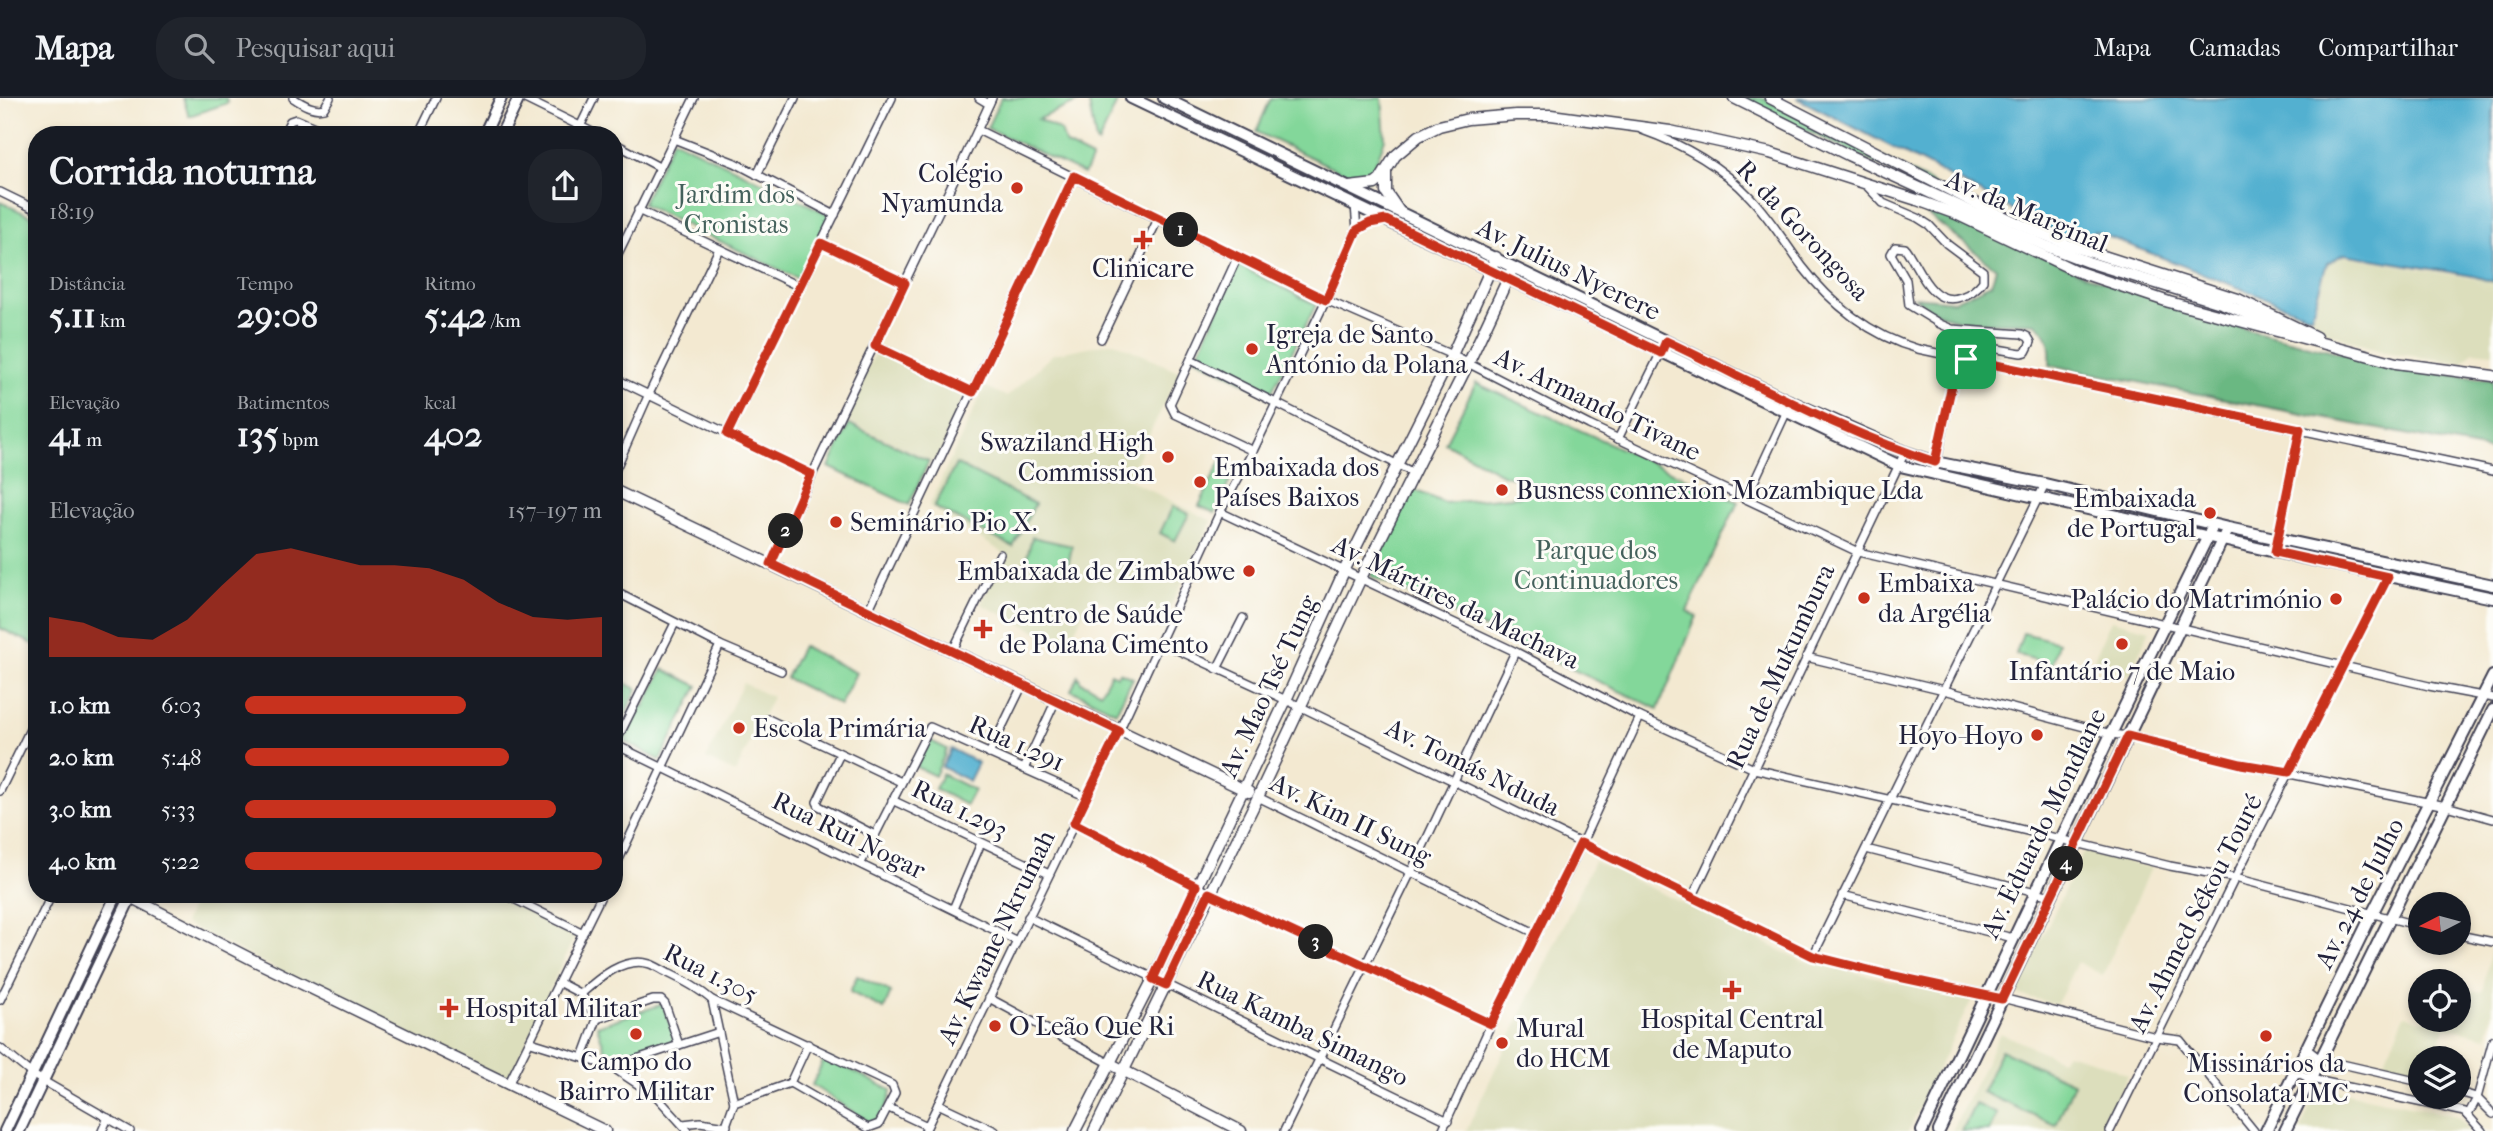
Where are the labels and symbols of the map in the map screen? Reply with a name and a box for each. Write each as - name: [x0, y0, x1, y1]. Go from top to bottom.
- street label: R. da Gorongosa: [1730, 154, 1876, 308]
- place label: Colégio Nyamunda: [881, 158, 1004, 219]
- street label: Av. da Marginal: [1940, 163, 2113, 260]
- park label: Jardim dos Cronistas: [675, 179, 795, 240]
- marker: Colégio Nyamunda: [1009, 180, 1025, 196]
- street label: Av. Julius Nyerere: [1471, 211, 1666, 327]
- pin: 1: [1164, 212, 1198, 248]
- marker: Clinicare: [1133, 230, 1153, 250]
- place label: Clinicare: [1092, 253, 1194, 284]
- place label: Igreja de Santo António da Polana: [1265, 319, 1469, 380]
- pin: [1936, 329, 1996, 389]
- marker: Igreja de Santo António da Polana: [1244, 341, 1260, 357]
- street label: Av. Armando Tivane: [1489, 341, 1706, 468]
- place label: Swaziland High Commission: [980, 427, 1154, 488]
- marker: Swaziland High Commission: [1160, 449, 1176, 465]
- place label: Embaixada dos Países Baixos: [1214, 452, 1379, 513]
- marker: Embaixada dos Países Baixos: [1192, 474, 1208, 490]
- place label: Busness connexion Mozambique Lda: [1516, 475, 1924, 506]
- marker: Busness connexion Mozambique Lda: [1494, 482, 1510, 498]
- place label: Embaixada de Portugal: [2067, 483, 2197, 544]
- marker: Embaixada de Portugal: [2202, 505, 2218, 521]
- place label: Seminário Pio X.: [850, 507, 1037, 538]
- pin: 2: [768, 514, 804, 548]
- marker: Seminário Pio X.: [828, 514, 844, 530]
- street label: Av. Mártires da Machava: [1326, 529, 1586, 676]
- park label: Parque dos Continuadores: [1514, 535, 1678, 596]
- place label: Embaixada de Zimbabwe: [957, 556, 1235, 587]
- street label: Rua de Mukumbura: [1719, 558, 1842, 774]
- marker: Embaixada de Zimbabwe: [1241, 563, 1257, 579]
- place label: Embaixa da Argélia: [1878, 568, 1992, 629]
- place label: Palácio do Matrimónio: [2071, 584, 2322, 615]
- street label: Av. Mao Tsé Tung: [1212, 589, 1325, 783]
- marker: Embaixa da Argélia: [1856, 590, 1872, 606]
- marker: Palácio do Matrimónio: [2328, 591, 2344, 607]
- place label: Centro de Saúde de Polana Cimento: [999, 599, 1208, 660]
- marker: Centro de Saúde de Polana Cimento: [973, 619, 993, 639]
- marker: Infantário 7 de Maio: [2114, 636, 2130, 652]
- place label: Infantário 7 de Maio: [2009, 656, 2235, 687]
- street label: Av. Eduardo Mondlane: [1974, 703, 2113, 944]
- street label: Rua 1.291: [964, 709, 1069, 778]
- street label: Av. Tomás Nduda: [1380, 711, 1566, 823]
- place label: Escola Primária: [753, 713, 927, 744]
- marker: Escola Primária: [731, 720, 747, 736]
- place label: Hoyo-Hoyo: [1898, 720, 2023, 751]
- marker: Hoyo-Hoyo: [2029, 727, 2045, 743]
- street label: Av. Kim II Sung: [1264, 767, 1437, 872]
- street label: Rua 1.293: [907, 773, 1013, 846]
- street label: Rua Rui Nogar: [767, 785, 930, 886]
- street label: Av. Ahmed Sékou Touré: [2121, 789, 2269, 1038]
- street label: Av. 24 de Julho: [2308, 813, 2411, 975]
- street label: Av. Kwame Nkrumah: [931, 825, 1062, 1050]
- pin: 4: [2048, 846, 2084, 882]
- north arrow: [2408, 892, 2471, 956]
- pin: 3: [1298, 924, 1334, 960]
- street label: Rua 1.305: [659, 937, 763, 1010]
- street label: Rua Kamba Simango: [1192, 964, 1414, 1093]
- marker: Hospital Central de Maputo: [1722, 980, 1742, 1000]
- place label: Hospital Militar: [465, 993, 642, 1024]
- marker: Hospital Militar: [439, 998, 459, 1018]
- place label: Hospital Central de Maputo: [1640, 1004, 1824, 1065]
- place label: O Leão Que Ri: [1009, 1011, 1175, 1042]
- place label: Mural do HCM: [1516, 1013, 1611, 1074]
- marker: O Leão Que Ri: [987, 1018, 1003, 1034]
- marker: Campo do Bairro Militar: [628, 1026, 644, 1042]
- marker: Missinários da Consolata IMC: [2258, 1028, 2274, 1044]
- marker: Mural do HCM: [1494, 1035, 1510, 1051]
- place label: Campo do Bairro Militar: [558, 1046, 714, 1107]
- place label: Missinários da Consolata IMC: [2183, 1048, 2349, 1109]

